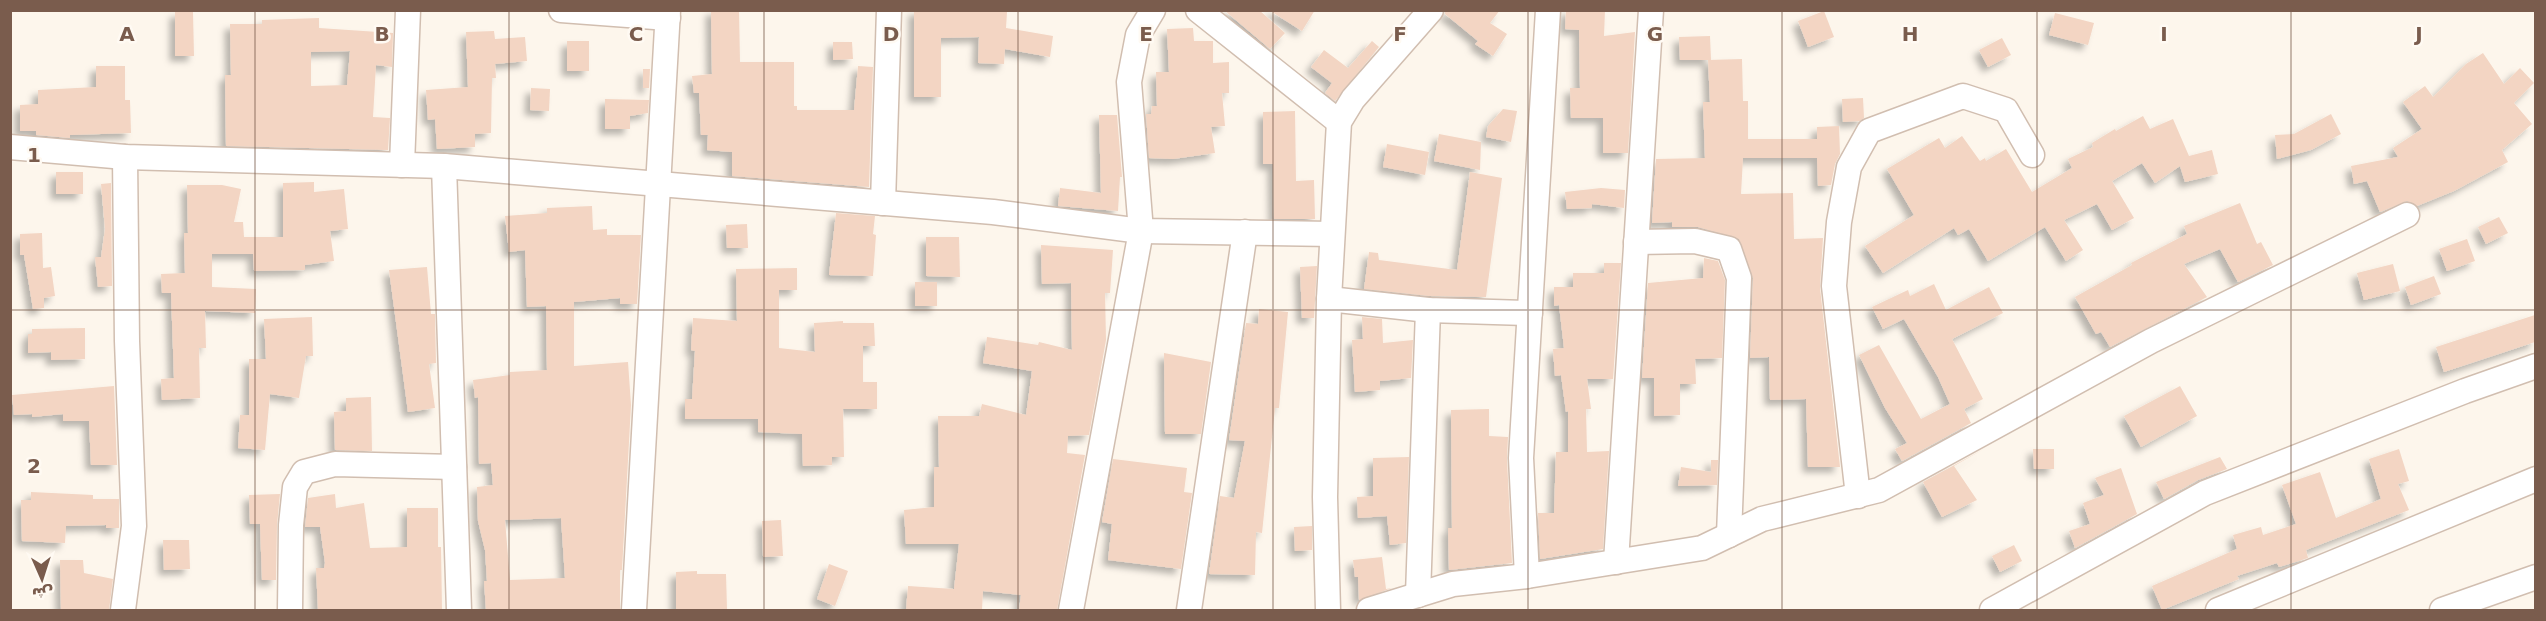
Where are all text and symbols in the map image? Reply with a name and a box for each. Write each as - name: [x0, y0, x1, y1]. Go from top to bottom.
- text: A: [119, 22, 135, 46]
- text: B: [374, 22, 390, 46]
- text: C: [629, 22, 643, 46]
- text: D: [883, 22, 899, 46]
- text: E: [1139, 22, 1153, 46]
- text: F: [1393, 22, 1407, 46]
- text: G: [1647, 22, 1663, 46]
- text: H: [1902, 22, 1918, 46]
- text: I: [2160, 22, 2168, 46]
- text: J: [2413, 22, 2423, 46]
- text: 1: [27, 143, 41, 167]
- text: 2: [27, 454, 41, 478]
- north arrow: [12, 549, 72, 609]
- text: ش: [31, 583, 54, 604]

